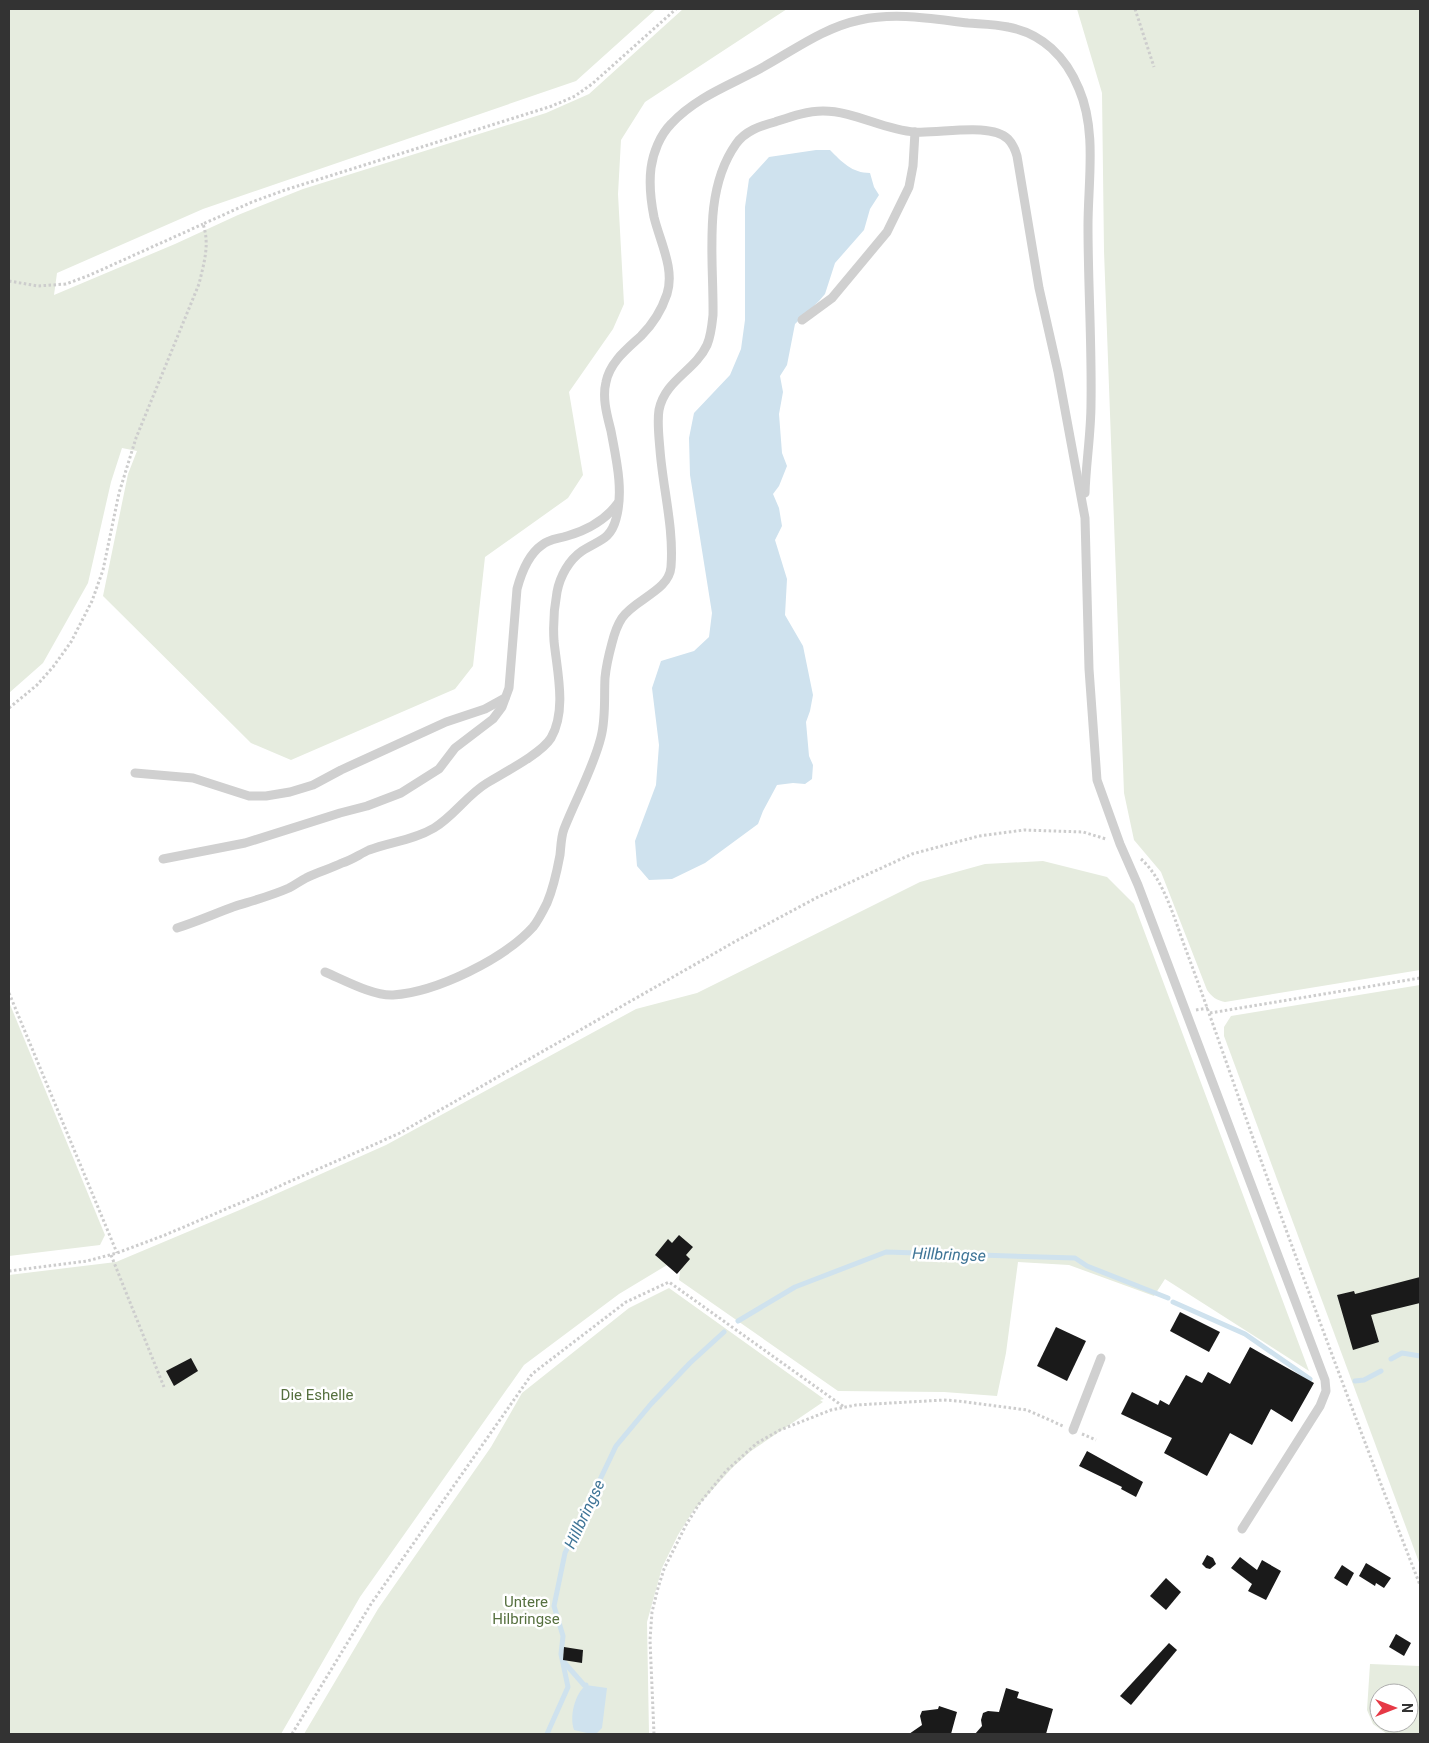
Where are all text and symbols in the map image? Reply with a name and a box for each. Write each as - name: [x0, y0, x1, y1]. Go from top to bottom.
- water label: Hillbringse: [912, 1244, 986, 1265]
- park label: Die Eshelle: [281, 1386, 353, 1404]
- water label: Hillbringse: [560, 1477, 609, 1552]
- park label: Untere Hilbringse: [492, 1593, 560, 1628]
- north arrow: [1369, 1683, 1419, 1733]
- text: N: [1399, 1703, 1415, 1713]

